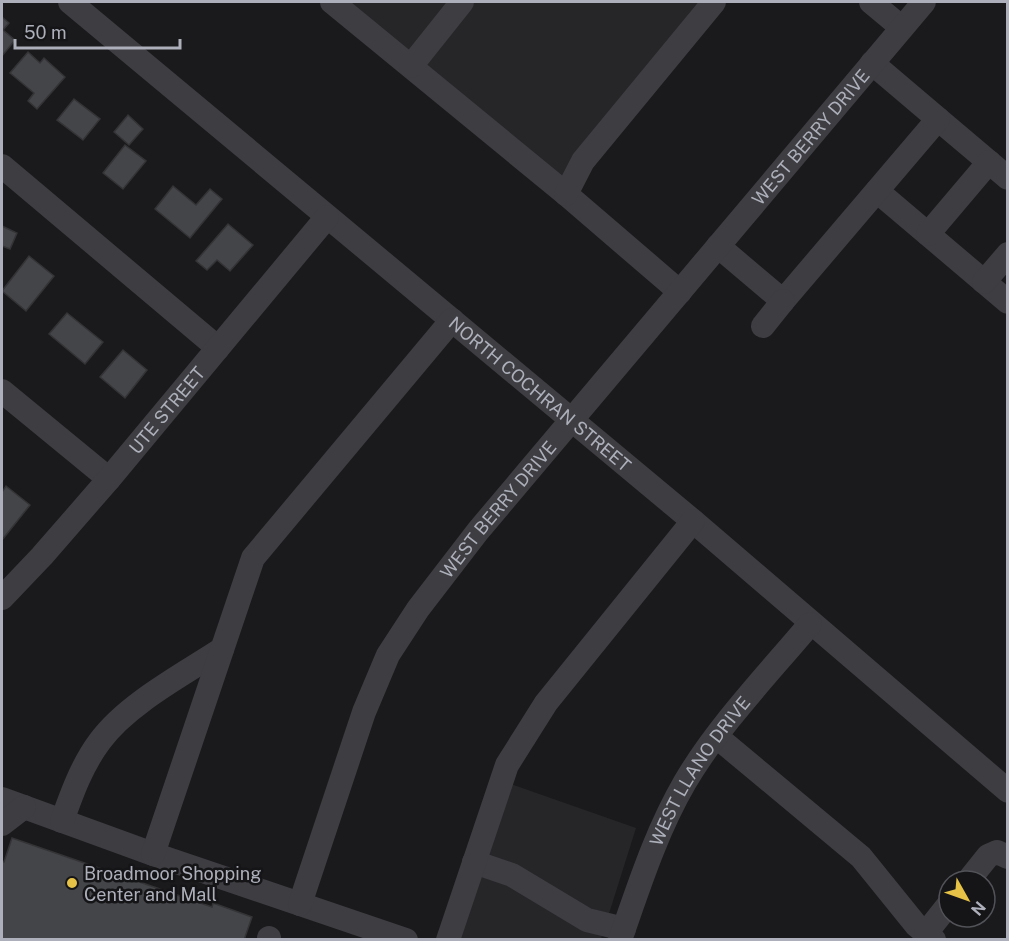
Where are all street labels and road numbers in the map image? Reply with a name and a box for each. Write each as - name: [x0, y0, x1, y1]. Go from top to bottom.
- street label: WEST BERRY DRIVE: [747, 65, 873, 209]
- street label: NORTH COCHRAN STREET: [445, 312, 636, 476]
- street label: UTE STREET: [124, 362, 209, 458]
- street label: WEST BERRY DRIVE: [435, 436, 560, 582]
- street label: WEST LLANO DRIVE: [645, 692, 754, 849]

